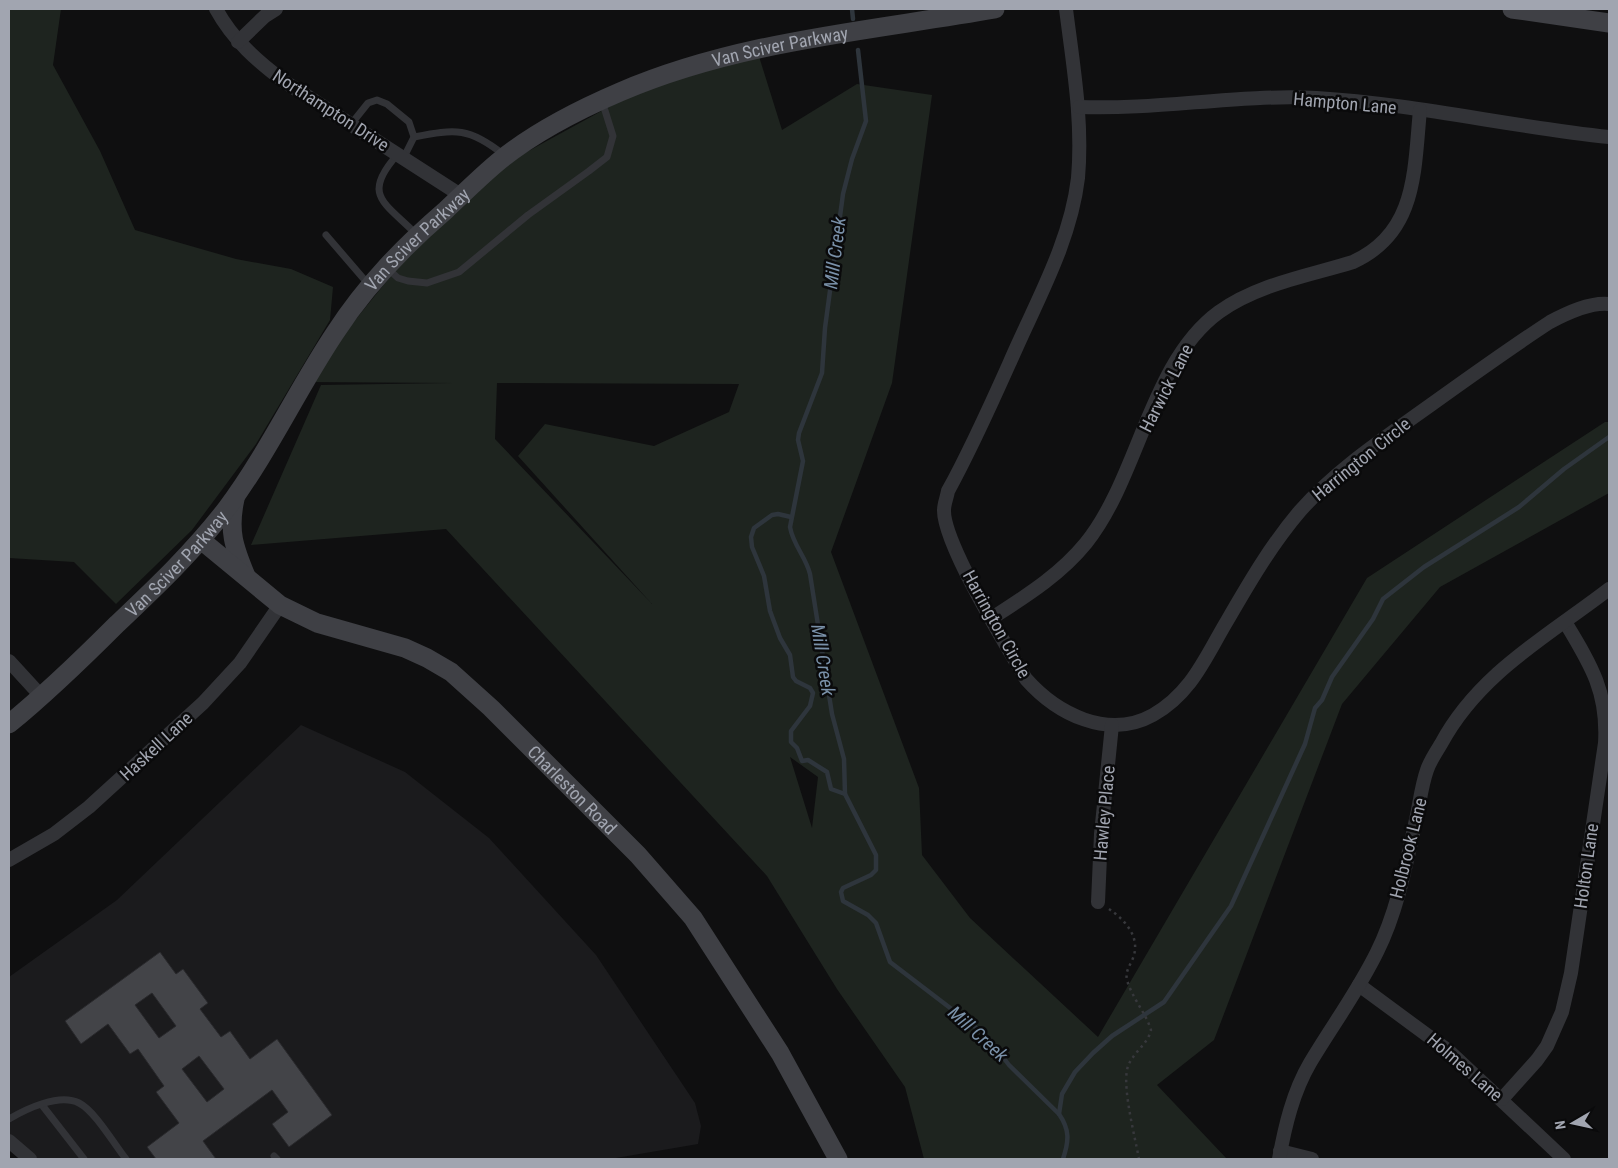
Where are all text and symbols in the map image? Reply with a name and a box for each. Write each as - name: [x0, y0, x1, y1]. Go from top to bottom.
- street label: Van Sciver Parkway: [710, 22, 850, 70]
- street label: Northampton Drive: [269, 65, 393, 155]
- street label: Hampton Lane: [1292, 88, 1398, 118]
- street label: Van Sciver Parkway: [360, 183, 474, 295]
- water label: Mill Creek: [819, 215, 851, 290]
- street label: Harwick Lane: [1135, 340, 1197, 436]
- street label: Harrington Circle: [1308, 413, 1414, 505]
- street label: Van Sciver Parkway: [121, 506, 232, 621]
- street label: Harrington Circle: [959, 566, 1035, 682]
- water label: Mill Creek: [806, 622, 840, 698]
- street label: Haskell Lane: [116, 707, 196, 785]
- street label: Charleston Road: [524, 741, 621, 838]
- street label: Hawley Place: [1089, 765, 1119, 861]
- street label: Holbrook Lane: [1385, 795, 1431, 901]
- street label: Holton Lane: [1570, 822, 1602, 910]
- water label: Mill Creek: [943, 1001, 1013, 1067]
- street label: Holmes Lane: [1423, 1029, 1507, 1105]
- north arrow: [1548, 1098, 1598, 1148]
- text: N: [1552, 1120, 1569, 1131]

